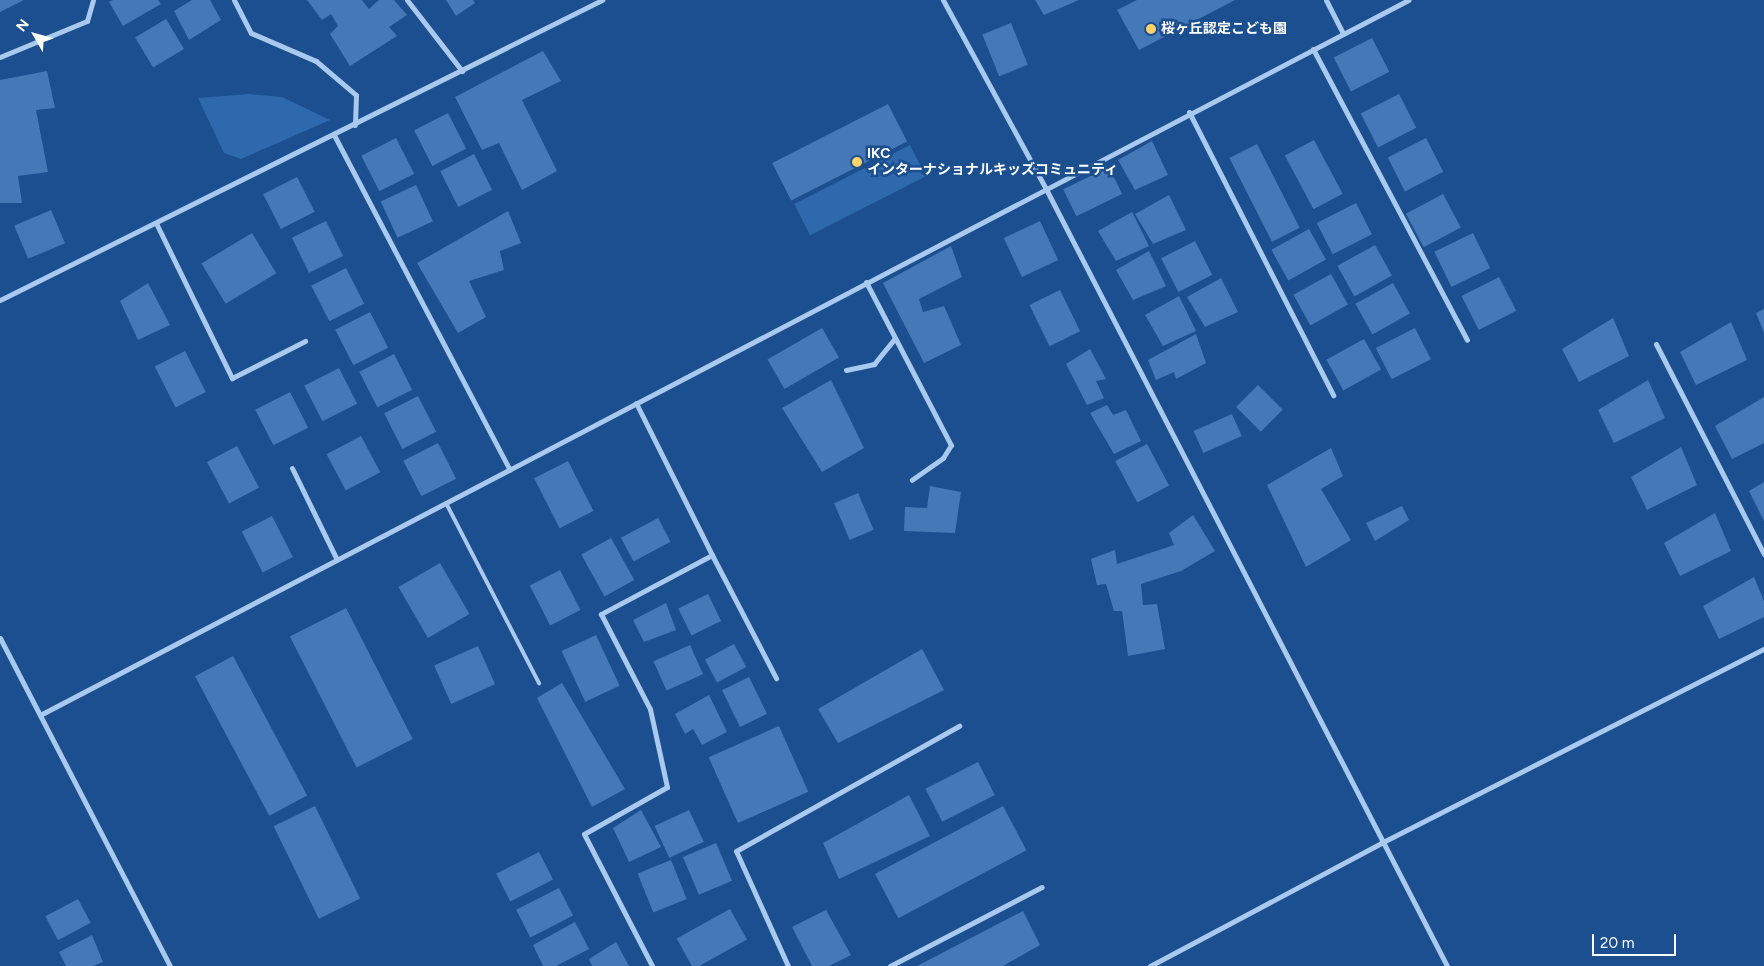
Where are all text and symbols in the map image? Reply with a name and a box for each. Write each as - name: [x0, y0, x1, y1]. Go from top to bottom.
- north arrow: [10, 10, 60, 60]
- text: N: [13, 16, 33, 35]
- place label: 桜ヶ丘認定こども園: [1161, 21, 1287, 37]
- marker: 桜ヶ丘認定こども園: [1145, 23, 1157, 35]
- place label: IKC インターナショナルキッズコミュニティ: [867, 146, 1119, 178]
- marker: IKC インターナショナルキッズコミュニティ: [851, 156, 863, 168]
- scale bar: [1594, 924, 1678, 956]
- text: 20 m: [1600, 934, 1634, 952]

